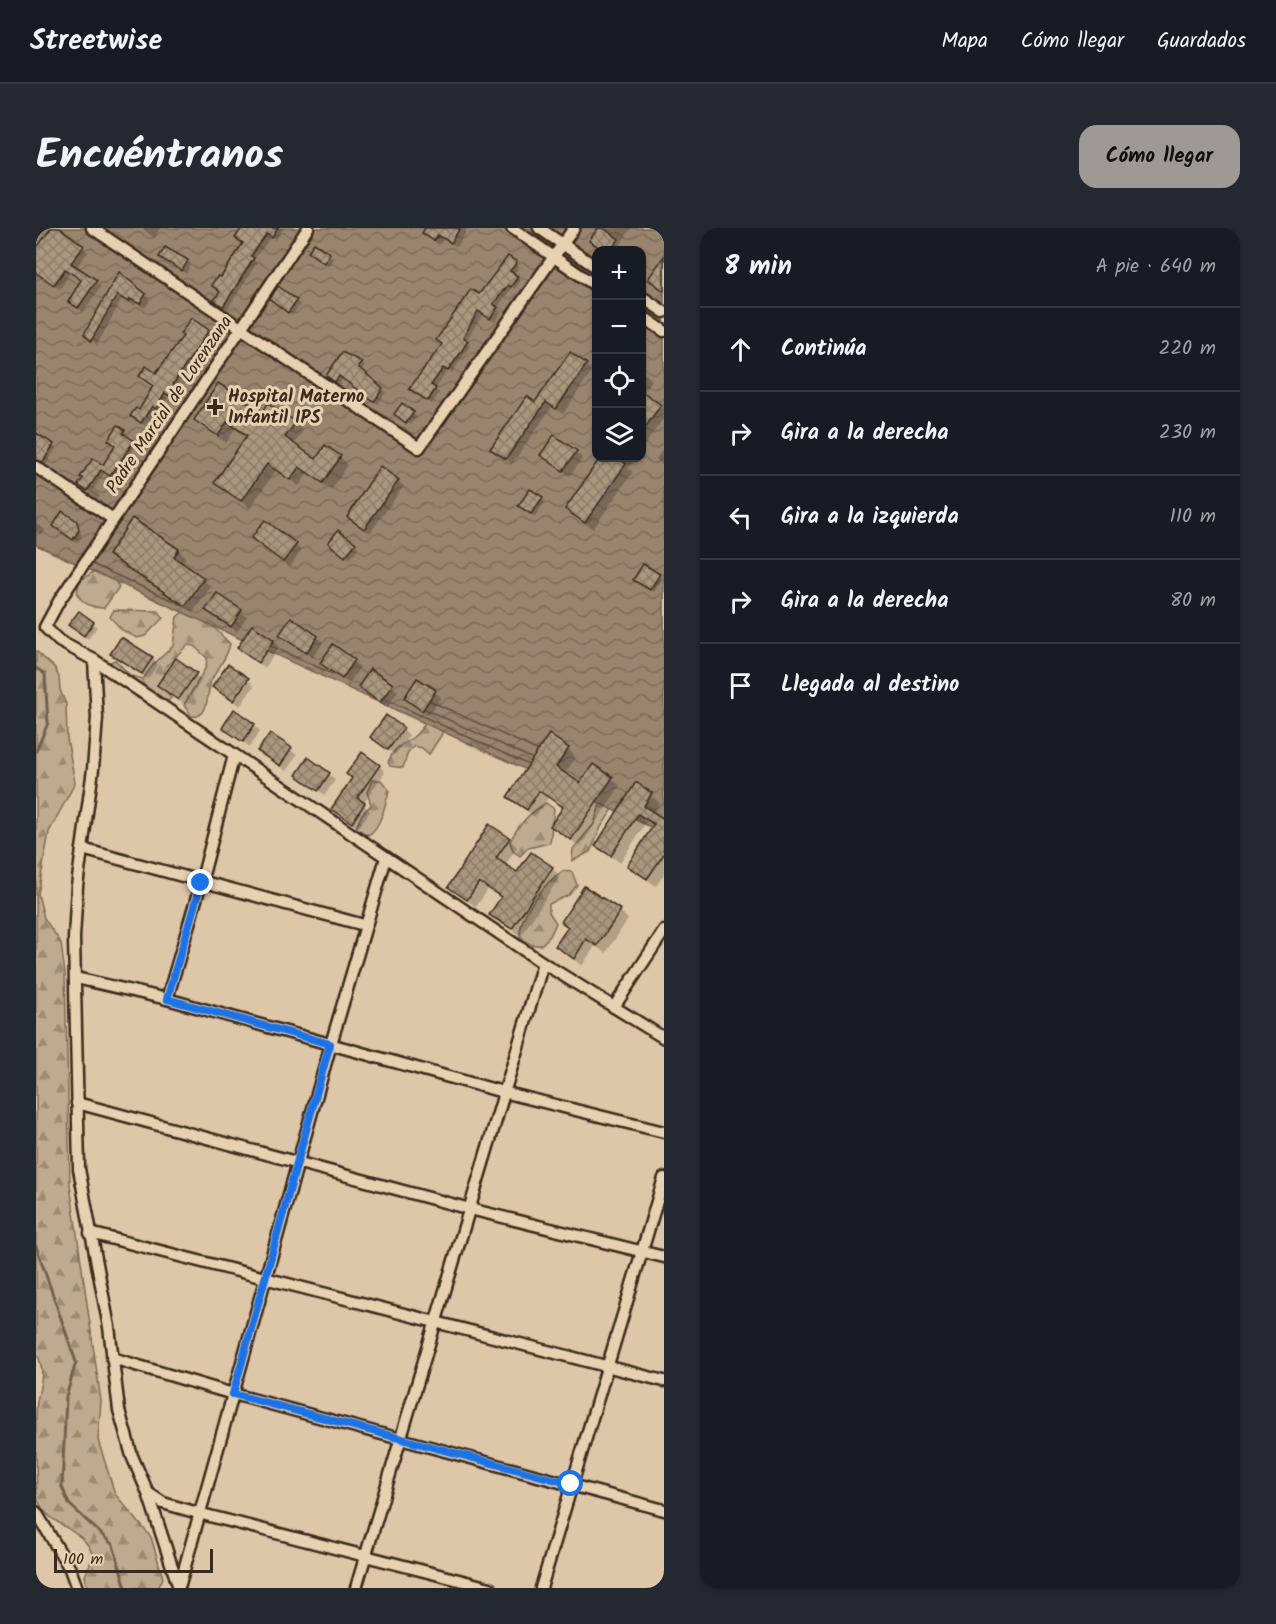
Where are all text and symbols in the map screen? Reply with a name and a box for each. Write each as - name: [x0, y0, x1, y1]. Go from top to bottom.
- text: Streetwise: [30, 19, 162, 64]
- text: Mapa: [941, 25, 988, 58]
- text: Cómo llegar: [1021, 25, 1124, 58]
- text: Guardados: [1157, 25, 1246, 58]
- text: Encuéntranos: [36, 123, 283, 190]
- button: Cómo llegar: [1079, 125, 1240, 188]
- map controls: [592, 246, 646, 462]
- button: +: [592, 246, 646, 300]
- text: 8 min: [724, 246, 792, 288]
- text: A pie · 640 m: [1096, 251, 1216, 283]
- button: −: [592, 300, 646, 354]
- street label: Padre Marcial de Lorenzana: [99, 310, 241, 500]
- text: Continúa: [781, 332, 866, 367]
- icon: ahead: [724, 333, 757, 366]
- text: 220 m: [1159, 333, 1216, 365]
- button: locate: [592, 354, 646, 408]
- place label: Hospital Materno Infantil IPS: [228, 383, 364, 433]
- marker: Hospital Materno Infantil IPS: [206, 398, 224, 416]
- button: layers: [592, 408, 646, 462]
- text: Gira a la derecha: [781, 416, 948, 451]
- icon: right: [724, 417, 757, 450]
- text: 230 m: [1159, 417, 1216, 449]
- text: Gira a la izquierda: [781, 500, 959, 535]
- icon: left: [724, 501, 757, 534]
- text: 110 m: [1170, 501, 1216, 533]
- text: Gira a la derecha: [781, 584, 948, 619]
- icon: right: [724, 585, 757, 618]
- text: 80 m: [1170, 585, 1216, 617]
- text: Llegada al destino: [781, 668, 959, 703]
- icon: arrive: [724, 669, 757, 702]
- route end: [187, 869, 213, 895]
- route start: [557, 1470, 583, 1496]
- scale bar: [54, 1546, 213, 1574]
- text: 100 m: [63, 1547, 103, 1572]

